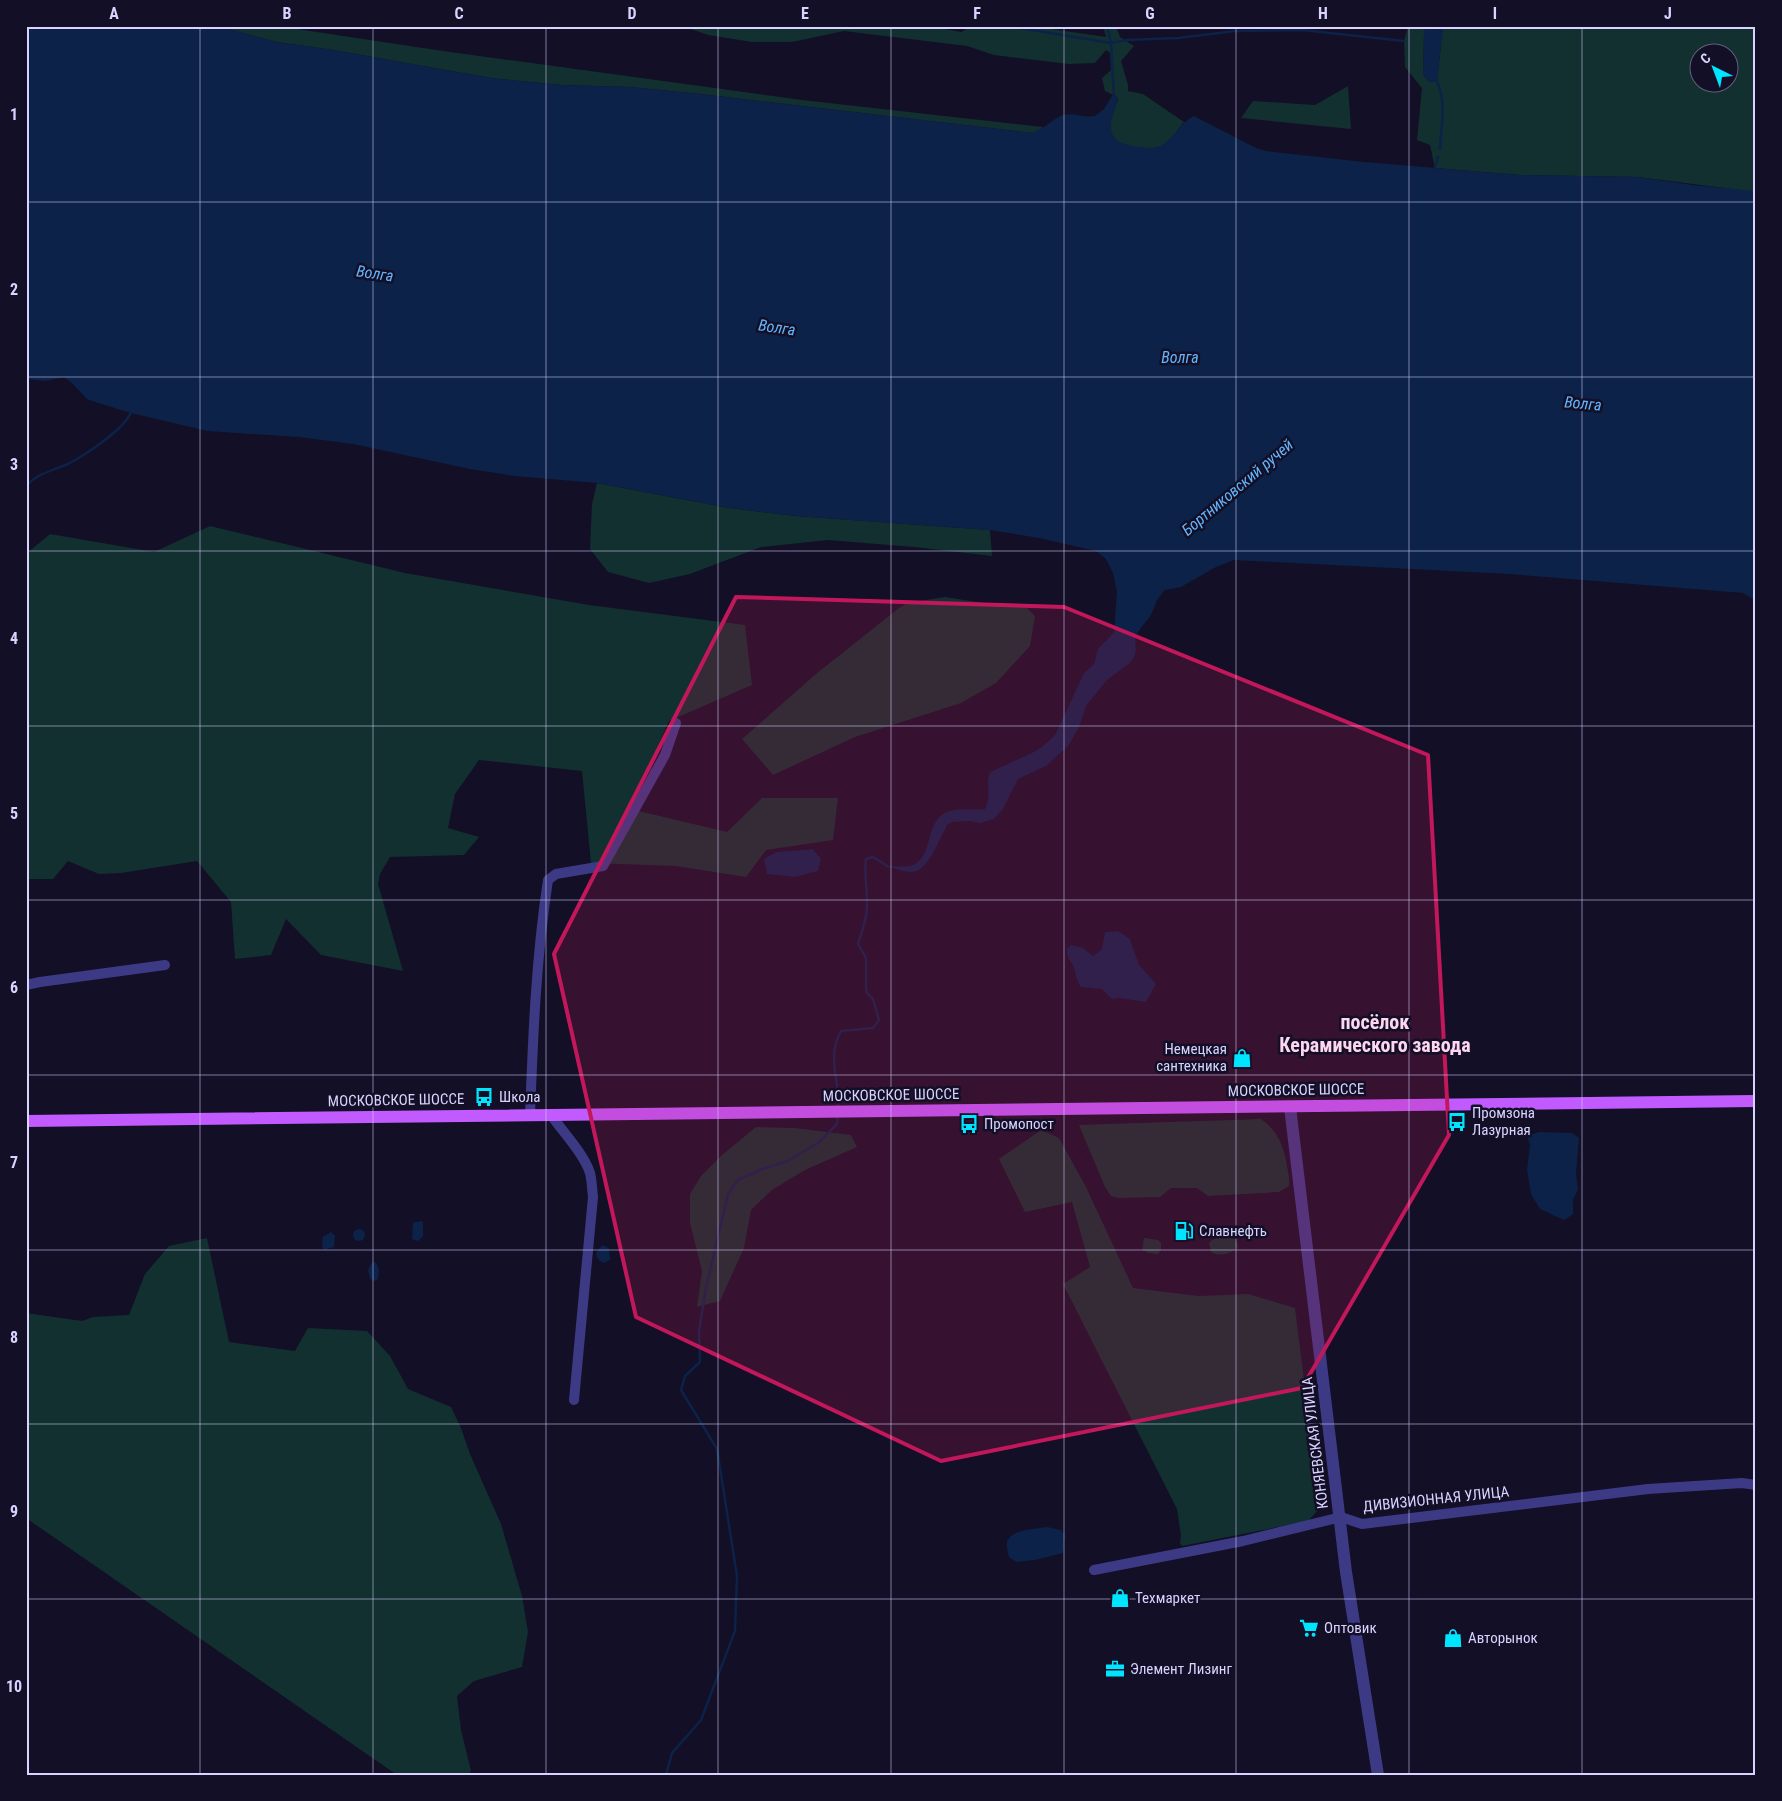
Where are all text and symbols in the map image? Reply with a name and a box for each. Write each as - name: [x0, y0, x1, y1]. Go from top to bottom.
- text: A: [109, 4, 119, 23]
- text: B: [283, 4, 292, 23]
- text: C: [454, 4, 464, 23]
- text: D: [627, 4, 637, 23]
- text: E: [801, 4, 809, 23]
- text: F: [973, 4, 981, 23]
- text: G: [1145, 4, 1155, 23]
- text: H: [1318, 4, 1328, 23]
- text: I: [1493, 4, 1497, 23]
- text: J: [1664, 4, 1672, 23]
- north arrow: [1690, 42, 1740, 92]
- text: С: [1697, 50, 1714, 67]
- text: 1: [10, 105, 18, 124]
- water label: Волга: [355, 261, 395, 285]
- text: 2: [10, 280, 18, 299]
- water label: Волга: [757, 315, 797, 339]
- water label: Волга: [1161, 348, 1199, 367]
- water label: Волга: [1564, 392, 1602, 415]
- water label: Бортниковский ручей: [1178, 435, 1297, 539]
- text: 3: [10, 455, 18, 474]
- text: 4: [10, 629, 18, 648]
- text: 5: [10, 804, 18, 823]
- text: 6: [10, 978, 18, 997]
- district label: посёлок Керамического завода: [1279, 1010, 1471, 1057]
- place label: Немецкая сантехника: [1156, 1040, 1227, 1075]
- shop icon: Немецкая сантехника: [1231, 1047, 1253, 1069]
- street label: МОСКОВСКОЕ ШОССЕ: [1228, 1080, 1364, 1100]
- street label: МОСКОВСКОЕ ШОССЕ: [823, 1085, 959, 1105]
- bus stop icon: Школа: [473, 1086, 495, 1108]
- place label: Школа: [499, 1088, 541, 1106]
- street label: МОСКОВСКОЕ ШОССЕ: [328, 1090, 464, 1110]
- place label: Промзона Лазурная: [1472, 1104, 1535, 1139]
- bus stop icon: Промзона Лазурная: [1446, 1111, 1468, 1133]
- bus stop icon: Промопост: [958, 1113, 980, 1135]
- place label: Промопост: [984, 1115, 1054, 1133]
- text: 7: [10, 1153, 18, 1172]
- fuel station icon: Славнефть: [1173, 1220, 1195, 1242]
- place label: Славнефть: [1199, 1222, 1267, 1240]
- text: 8: [10, 1328, 18, 1347]
- street label: КОНЯЕВСКАЯ УЛИЦА: [1298, 1376, 1332, 1510]
- street label: ДИВИЗИОННАЯ УЛИЦА: [1362, 1482, 1510, 1516]
- text: 9: [10, 1502, 18, 1521]
- shop icon: Техмаркет: [1109, 1587, 1131, 1609]
- place label: Техмаркет: [1135, 1589, 1200, 1607]
- supermarket icon: Оптовик: [1298, 1617, 1320, 1639]
- place label: Оптовик: [1324, 1619, 1377, 1637]
- shop icon: Авторынок: [1442, 1627, 1464, 1649]
- place label: Авторынок: [1468, 1629, 1538, 1647]
- office icon: Элемент Лизинг: [1104, 1658, 1126, 1680]
- place label: Элемент Лизинг: [1130, 1660, 1232, 1678]
- text: 10: [6, 1677, 22, 1696]

